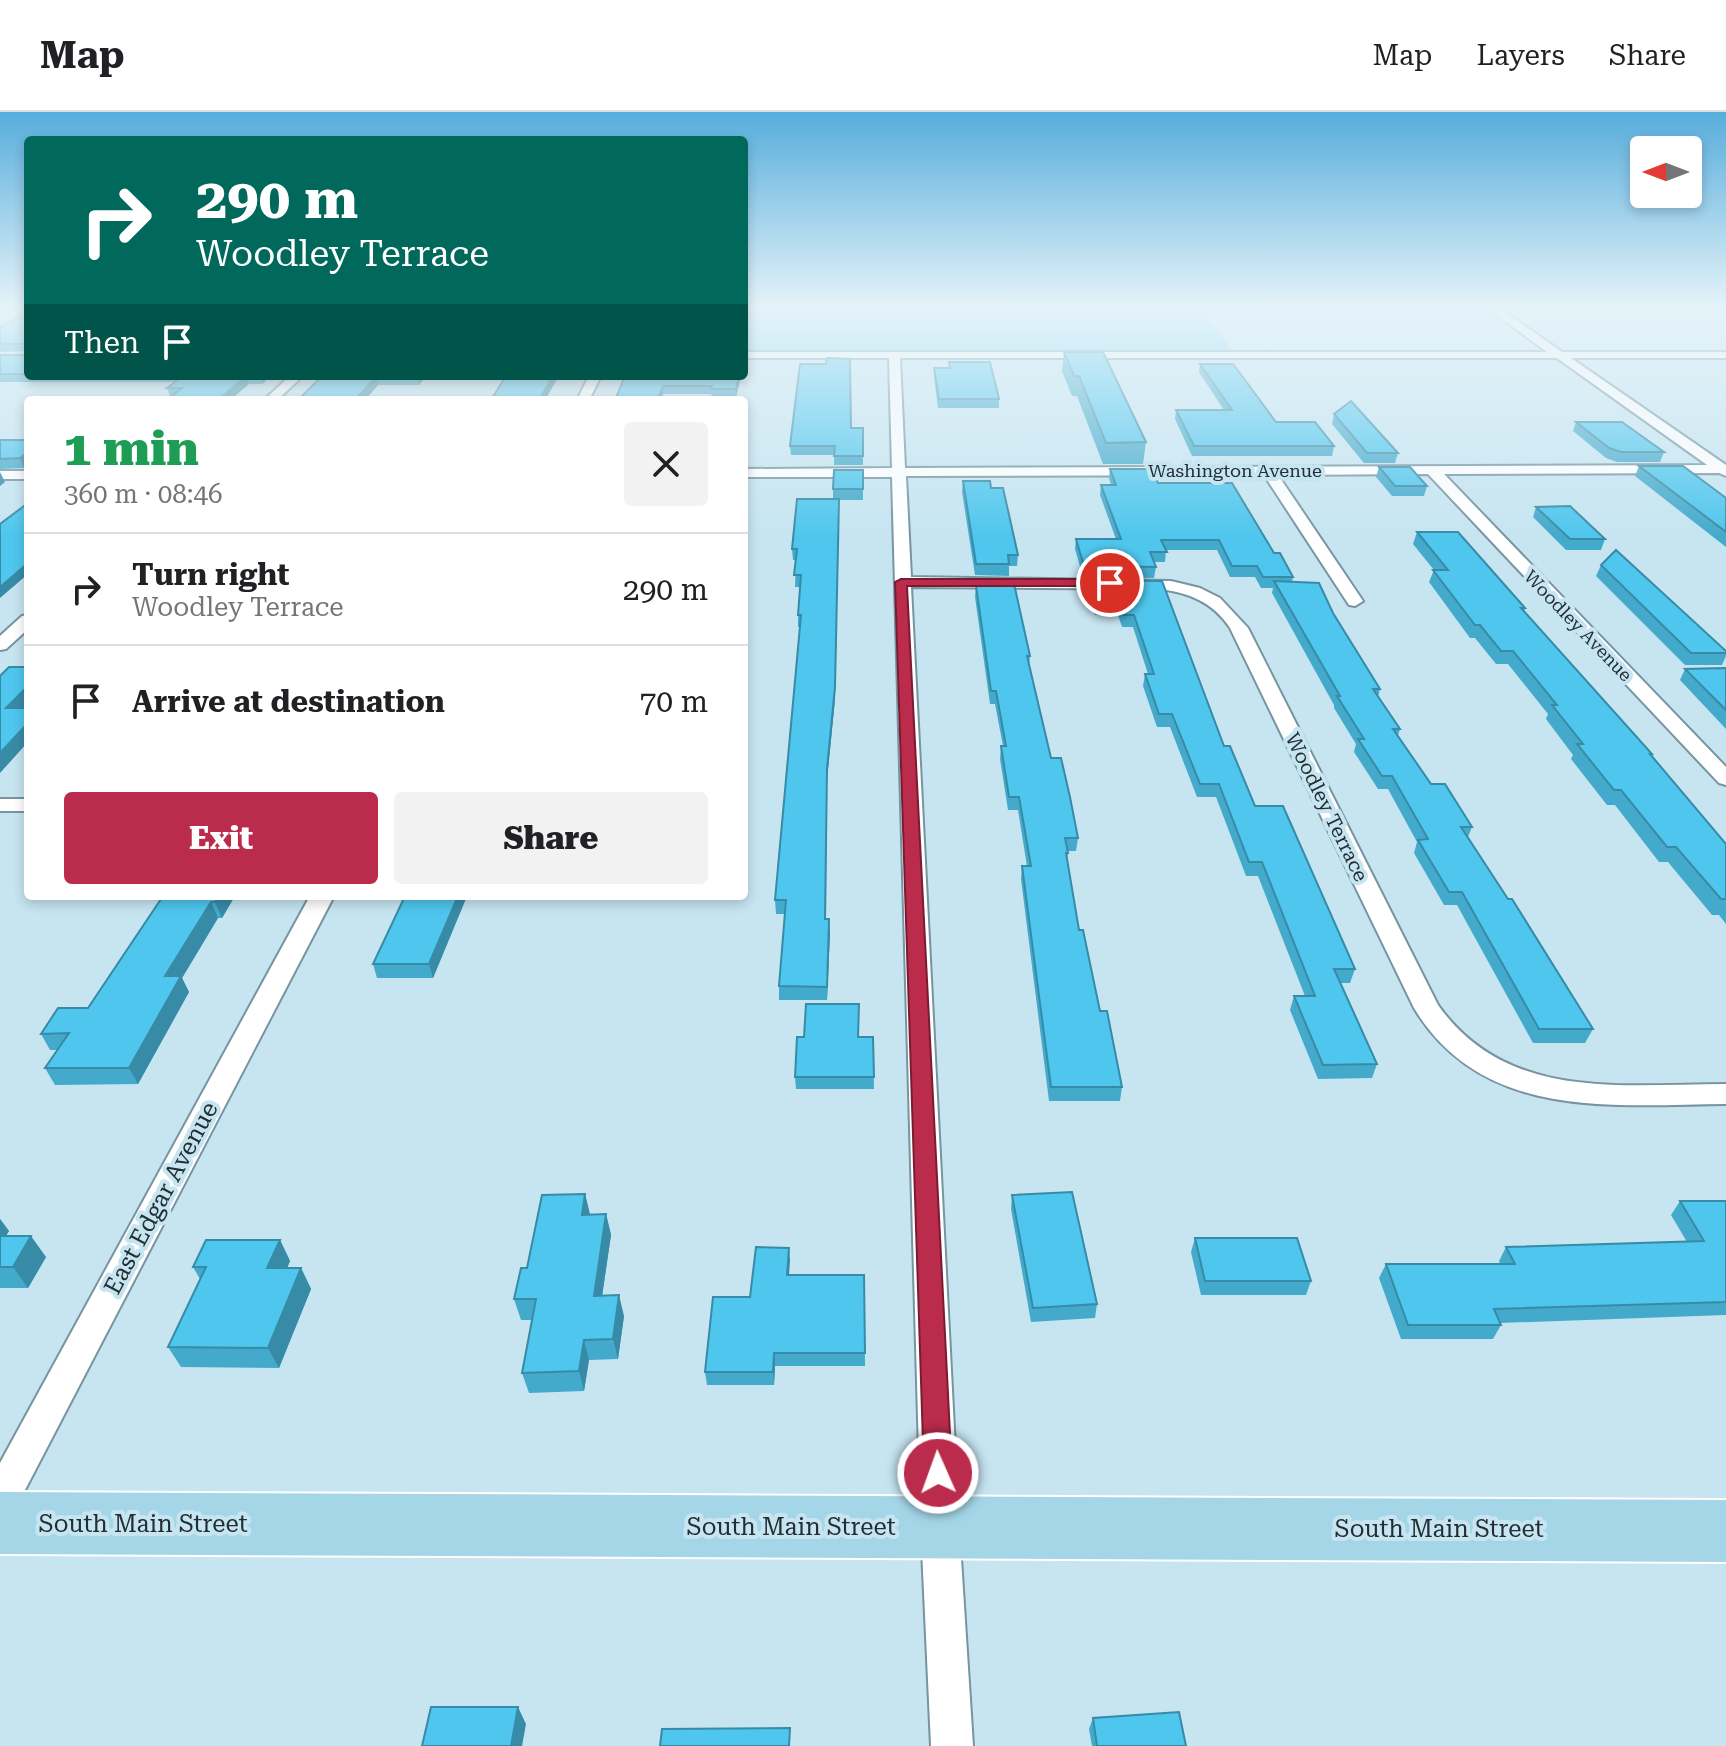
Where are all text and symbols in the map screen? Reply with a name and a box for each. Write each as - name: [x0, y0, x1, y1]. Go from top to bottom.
- text: Map: [40, 33, 125, 77]
- text: Map: [1373, 39, 1432, 72]
- text: Layers: [1476, 39, 1565, 72]
- text: Share: [1609, 39, 1686, 72]
- north arrow: [1630, 136, 1702, 208]
- map controls: [1630, 136, 1702, 208]
- text: 290 m: [196, 166, 358, 232]
- icon: right: [64, 168, 168, 272]
- text: Woodley Terrace: [196, 233, 489, 275]
- icon: arrive: [155, 320, 199, 364]
- text: Then: [64, 325, 139, 360]
- text: 1 min: [64, 421, 199, 477]
- button: close: [624, 422, 708, 506]
- street label: Washington Avenue: [1148, 460, 1322, 481]
- text: 360 m · 08:46: [64, 479, 223, 509]
- pin: [1076, 549, 1144, 617]
- text: Turn right: [132, 557, 289, 592]
- icon: arrive: [1088, 561, 1132, 605]
- street label: Woodley Avenue: [1520, 566, 1637, 686]
- icon: right: [64, 567, 108, 611]
- text: 290 m: [623, 572, 708, 607]
- text: Woodley Terrace: [132, 592, 344, 622]
- icon: arrive: [64, 679, 108, 723]
- text: Arrive at destination: [132, 684, 445, 719]
- text: 70 m: [639, 684, 708, 719]
- street label: Woodley Terrace: [1281, 729, 1373, 885]
- button: Exit: [64, 792, 378, 884]
- button: Share: [394, 792, 708, 884]
- street label: East Edgar Avenue: [98, 1097, 224, 1299]
- position arrow: [896, 1431, 980, 1515]
- street label: South Main Street: [38, 1510, 248, 1538]
- street label: South Main Street: [686, 1513, 896, 1541]
- street label: South Main Street: [1334, 1515, 1544, 1543]

